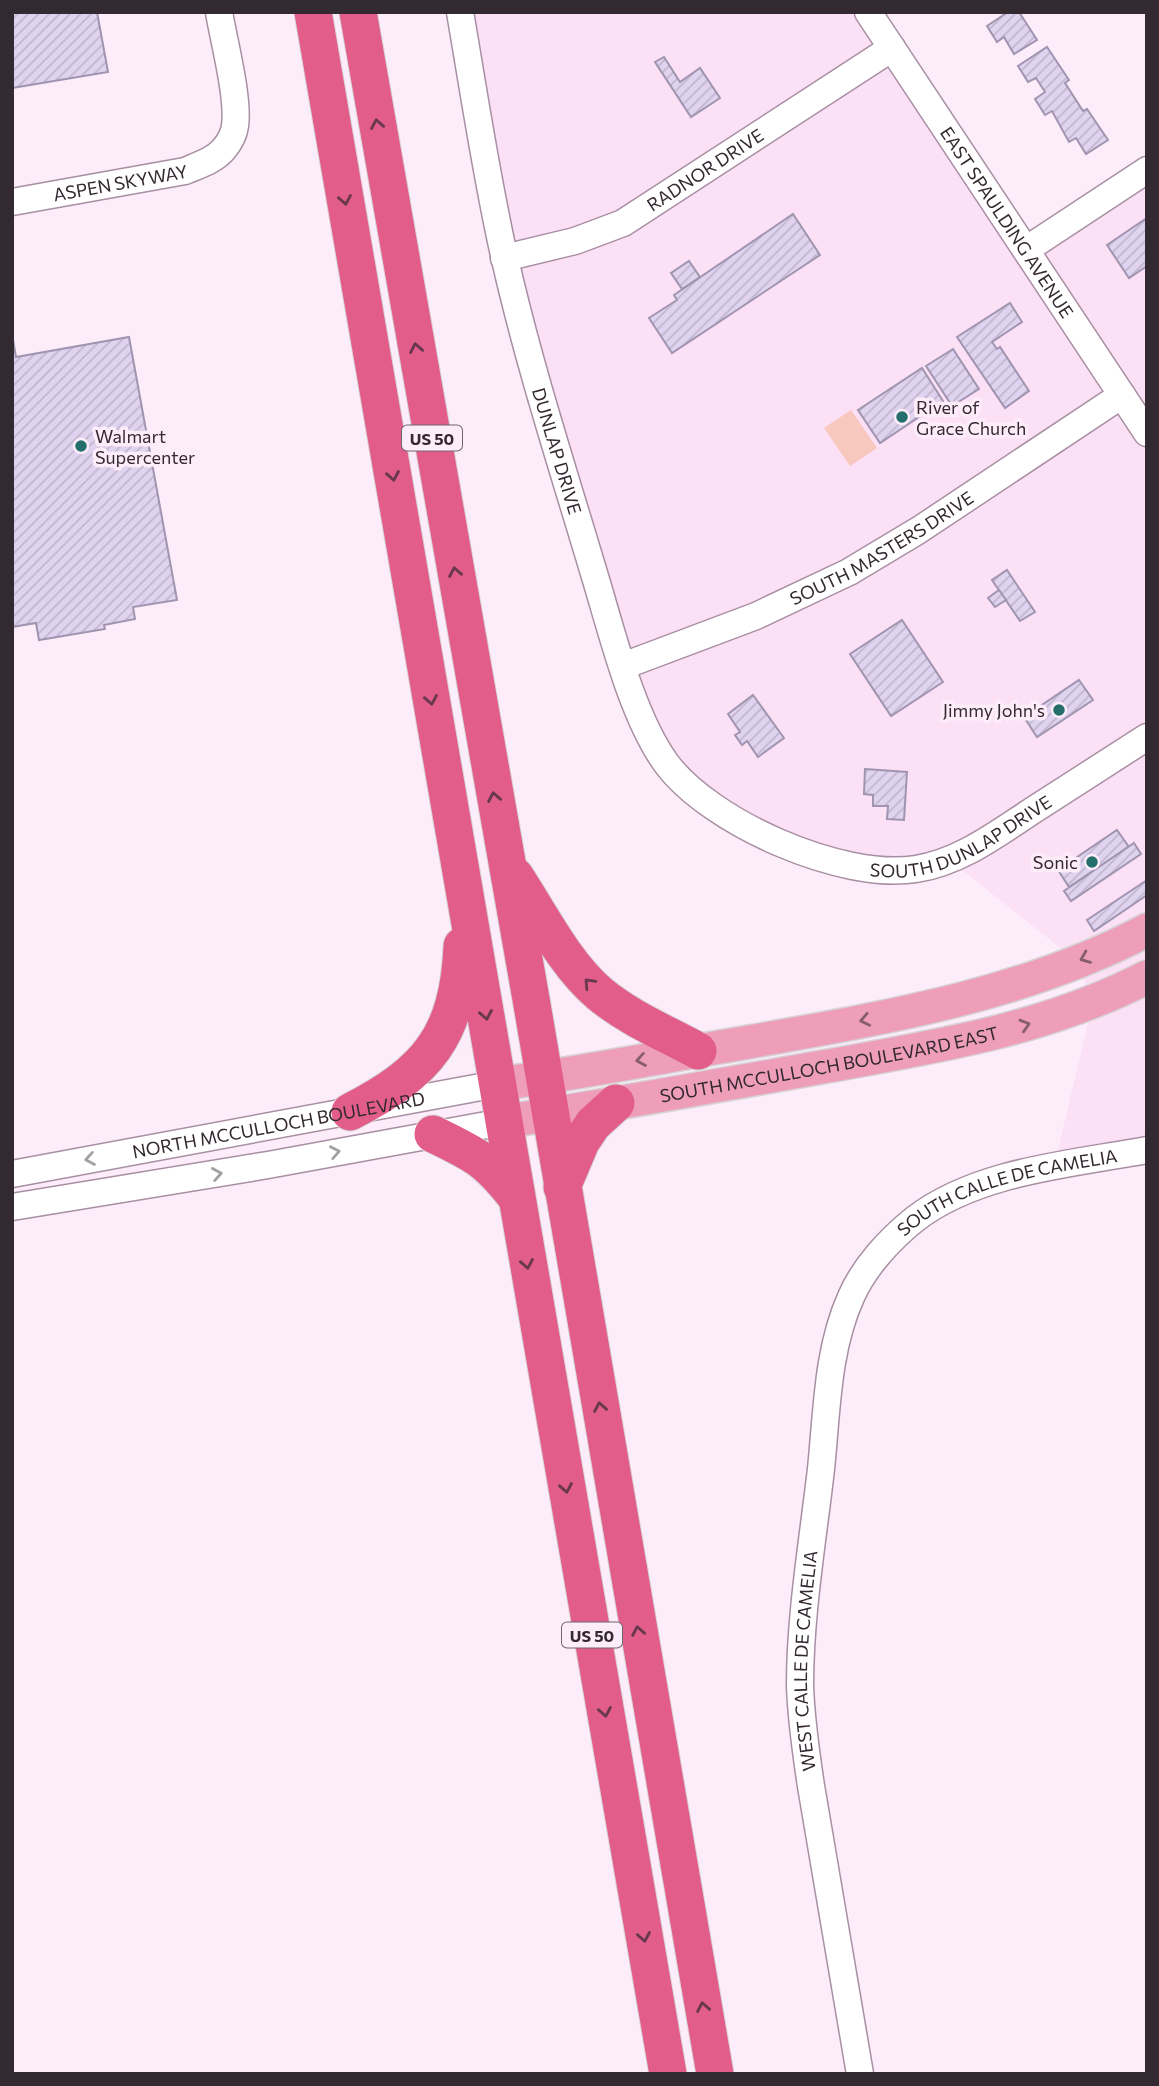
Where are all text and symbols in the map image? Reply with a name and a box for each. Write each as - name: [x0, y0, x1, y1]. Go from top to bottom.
- one-way arrow: [371, 118, 386, 130]
- street label: EAST SPAULDING AVENUE: [936, 122, 1078, 322]
- street label: RADNOR DRIVE: [642, 124, 767, 216]
- street label: ASPEN SKYWAY: [51, 160, 189, 205]
- one-way arrow: [337, 194, 352, 206]
- one-way arrow: [410, 342, 425, 354]
- street label: DUNLAP DRIVE: [528, 385, 587, 517]
- place label: River of Grace Church: [916, 396, 1026, 439]
- marker: River of Grace Church: [894, 409, 910, 425]
- place label: Walmart Supercenter: [95, 425, 195, 468]
- road number: US 50: [402, 426, 462, 450]
- marker: Walmart Supercenter: [73, 438, 89, 454]
- one-way arrow: [385, 470, 400, 482]
- street label: SOUTH MASTERS DRIVE: [786, 486, 977, 609]
- one-way arrow: [449, 567, 464, 579]
- one-way arrow: [423, 694, 438, 706]
- place label: Jimmy John's: [943, 699, 1045, 721]
- marker: Jimmy John's: [1051, 702, 1067, 718]
- street label: SOUTH DUNLAP DRIVE: [869, 790, 1055, 882]
- one-way arrow: [488, 791, 503, 803]
- place label: Sonic: [1033, 851, 1078, 873]
- marker: Sonic: [1084, 854, 1100, 870]
- one-way arrow: [1079, 950, 1091, 964]
- one-way arrow: [585, 978, 597, 991]
- one-way arrow: [478, 1009, 493, 1021]
- one-way arrow: [859, 1012, 871, 1027]
- one-way arrow: [1019, 1019, 1031, 1034]
- street label: SOUTH MCCULLOCH BOULEVARD EAST: [658, 1021, 1000, 1107]
- one-way arrow: [635, 1052, 647, 1067]
- street label: NORTH MCCULLOCH BOULEVARD: [130, 1087, 426, 1162]
- street label: SOUTH CALLE DE CAMELIA: [892, 1144, 1119, 1240]
- one-way arrow: [329, 1146, 341, 1161]
- one-way arrow: [84, 1151, 96, 1166]
- one-way arrow: [211, 1167, 223, 1182]
- one-way arrow: [519, 1258, 534, 1270]
- one-way arrow: [593, 1401, 608, 1413]
- one-way arrow: [558, 1482, 573, 1494]
- street label: WEST CALLE DE CAMELIA: [789, 1549, 822, 1773]
- road number: US 50: [562, 1623, 622, 1648]
- one-way arrow: [632, 1625, 647, 1637]
- one-way arrow: [597, 1707, 612, 1718]
- one-way arrow: [636, 1931, 651, 1943]
- one-way arrow: [697, 2001, 712, 2013]

